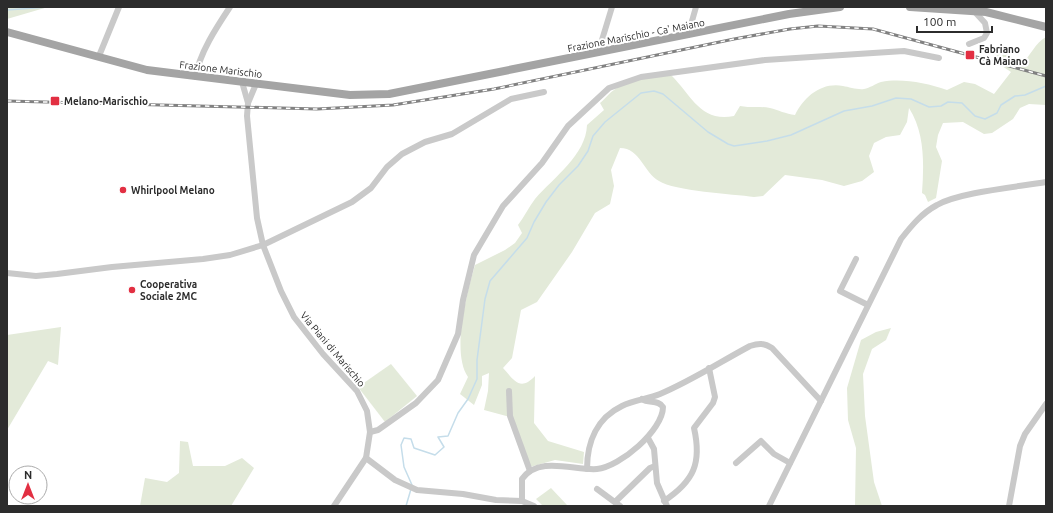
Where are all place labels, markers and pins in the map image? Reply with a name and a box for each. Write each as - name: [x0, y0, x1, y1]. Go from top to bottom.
- place label: Fabriano Cà Maiano: [979, 44, 1028, 67]
- marker: Fabriano Cà Maiano: [964, 49, 976, 61]
- marker: Melano-Marischio: [49, 95, 61, 107]
- place label: Melano-Marischio: [64, 96, 148, 107]
- marker: Whirlpool Melano: [118, 185, 128, 195]
- place label: Whirlpool Melano: [131, 185, 215, 196]
- place label: Cooperativa Sociale 2MC: [140, 279, 198, 302]
- marker: Cooperativa Sociale 2MC: [127, 285, 137, 295]

